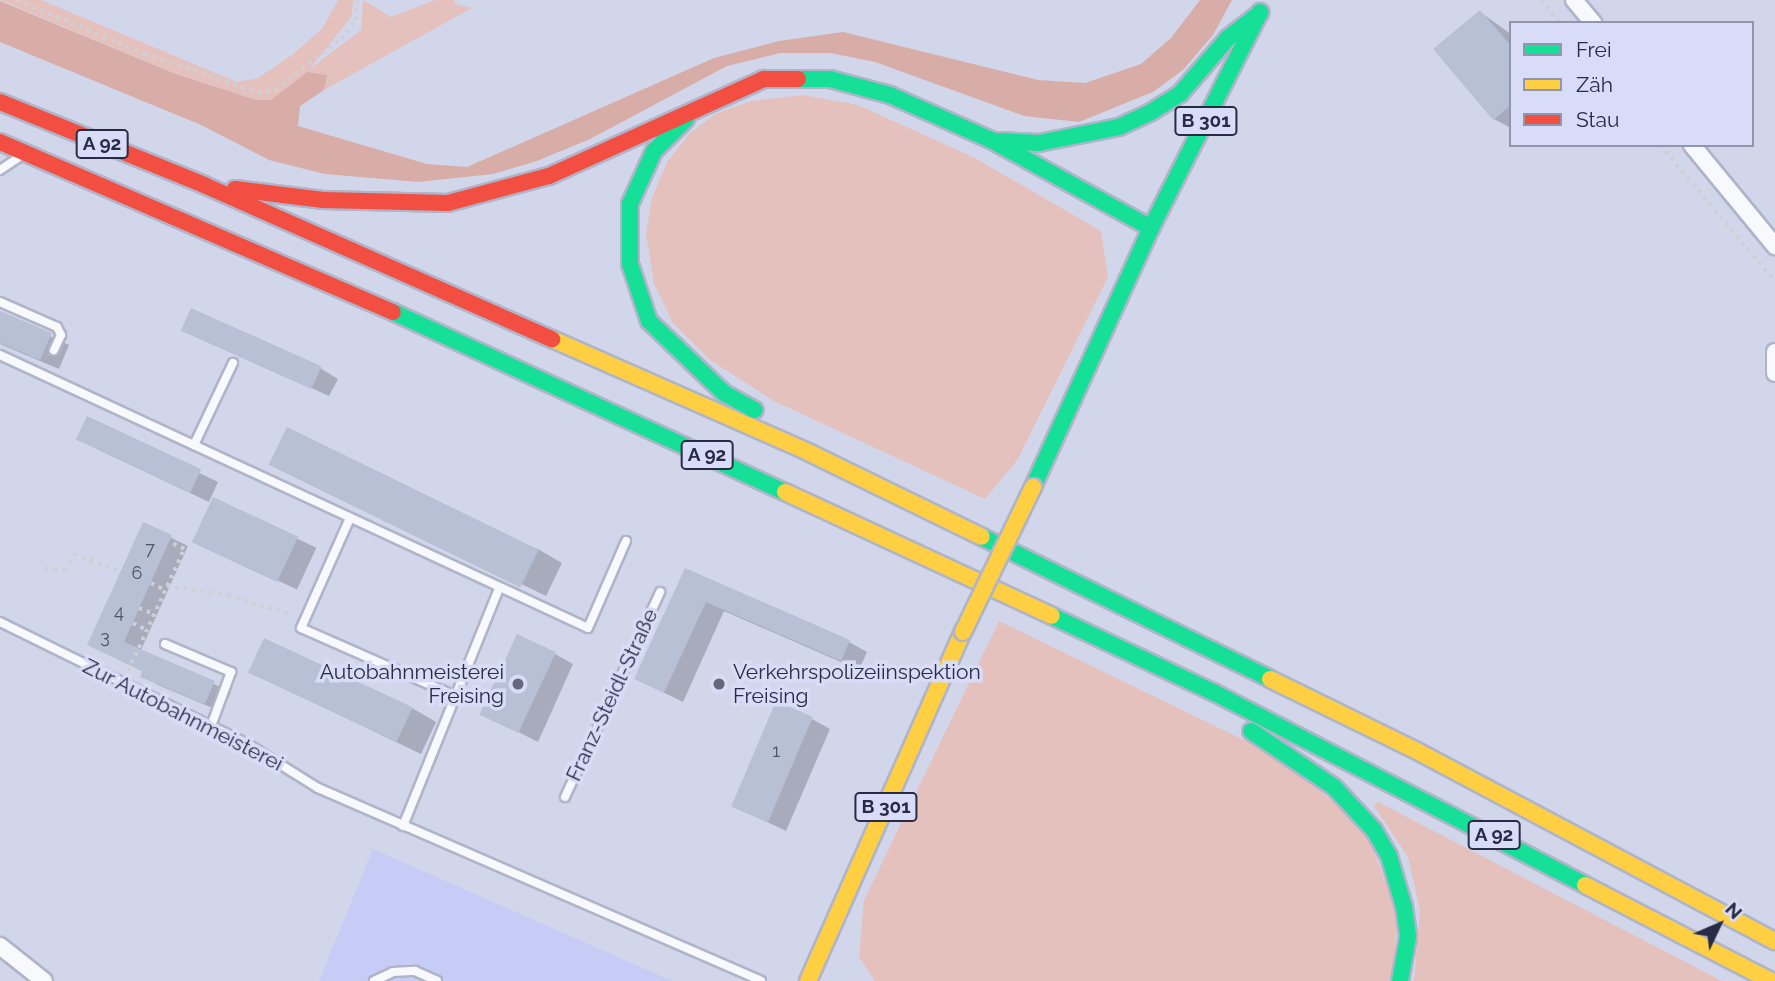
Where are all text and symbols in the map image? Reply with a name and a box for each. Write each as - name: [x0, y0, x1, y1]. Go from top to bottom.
- legend: [1509, 21, 1754, 147]
- text: Frei: [1576, 37, 1612, 62]
- text: Zäh: [1576, 72, 1613, 97]
- road number: B 301: [1173, 105, 1239, 136]
- text: Stau: [1576, 107, 1620, 132]
- road number: A 92: [74, 128, 130, 160]
- road number: A 92: [679, 440, 735, 470]
- house number: 7: [145, 538, 155, 560]
- house number: 6: [132, 562, 142, 584]
- house number: 4: [114, 601, 124, 623]
- street label: Franz-Steidl-Straße: [561, 605, 663, 785]
- house number: 3: [100, 626, 110, 648]
- street label: Zur Autobahnmeisterei: [78, 653, 288, 777]
- place label: Autobahnmeisterei Freising: [320, 659, 504, 709]
- place label: Verkehrspolizeiinspektion Freising: [733, 659, 981, 709]
- marker: Autobahnmeisterei Freising: [510, 676, 526, 692]
- marker: Verkehrspolizeiinspektion Freising: [711, 676, 727, 692]
- house number: 1: [772, 740, 780, 762]
- road number: B 301: [853, 792, 919, 822]
- road number: A 92: [1466, 820, 1522, 850]
- north arrow: [1684, 890, 1754, 960]
- text: N: [1721, 898, 1747, 923]

